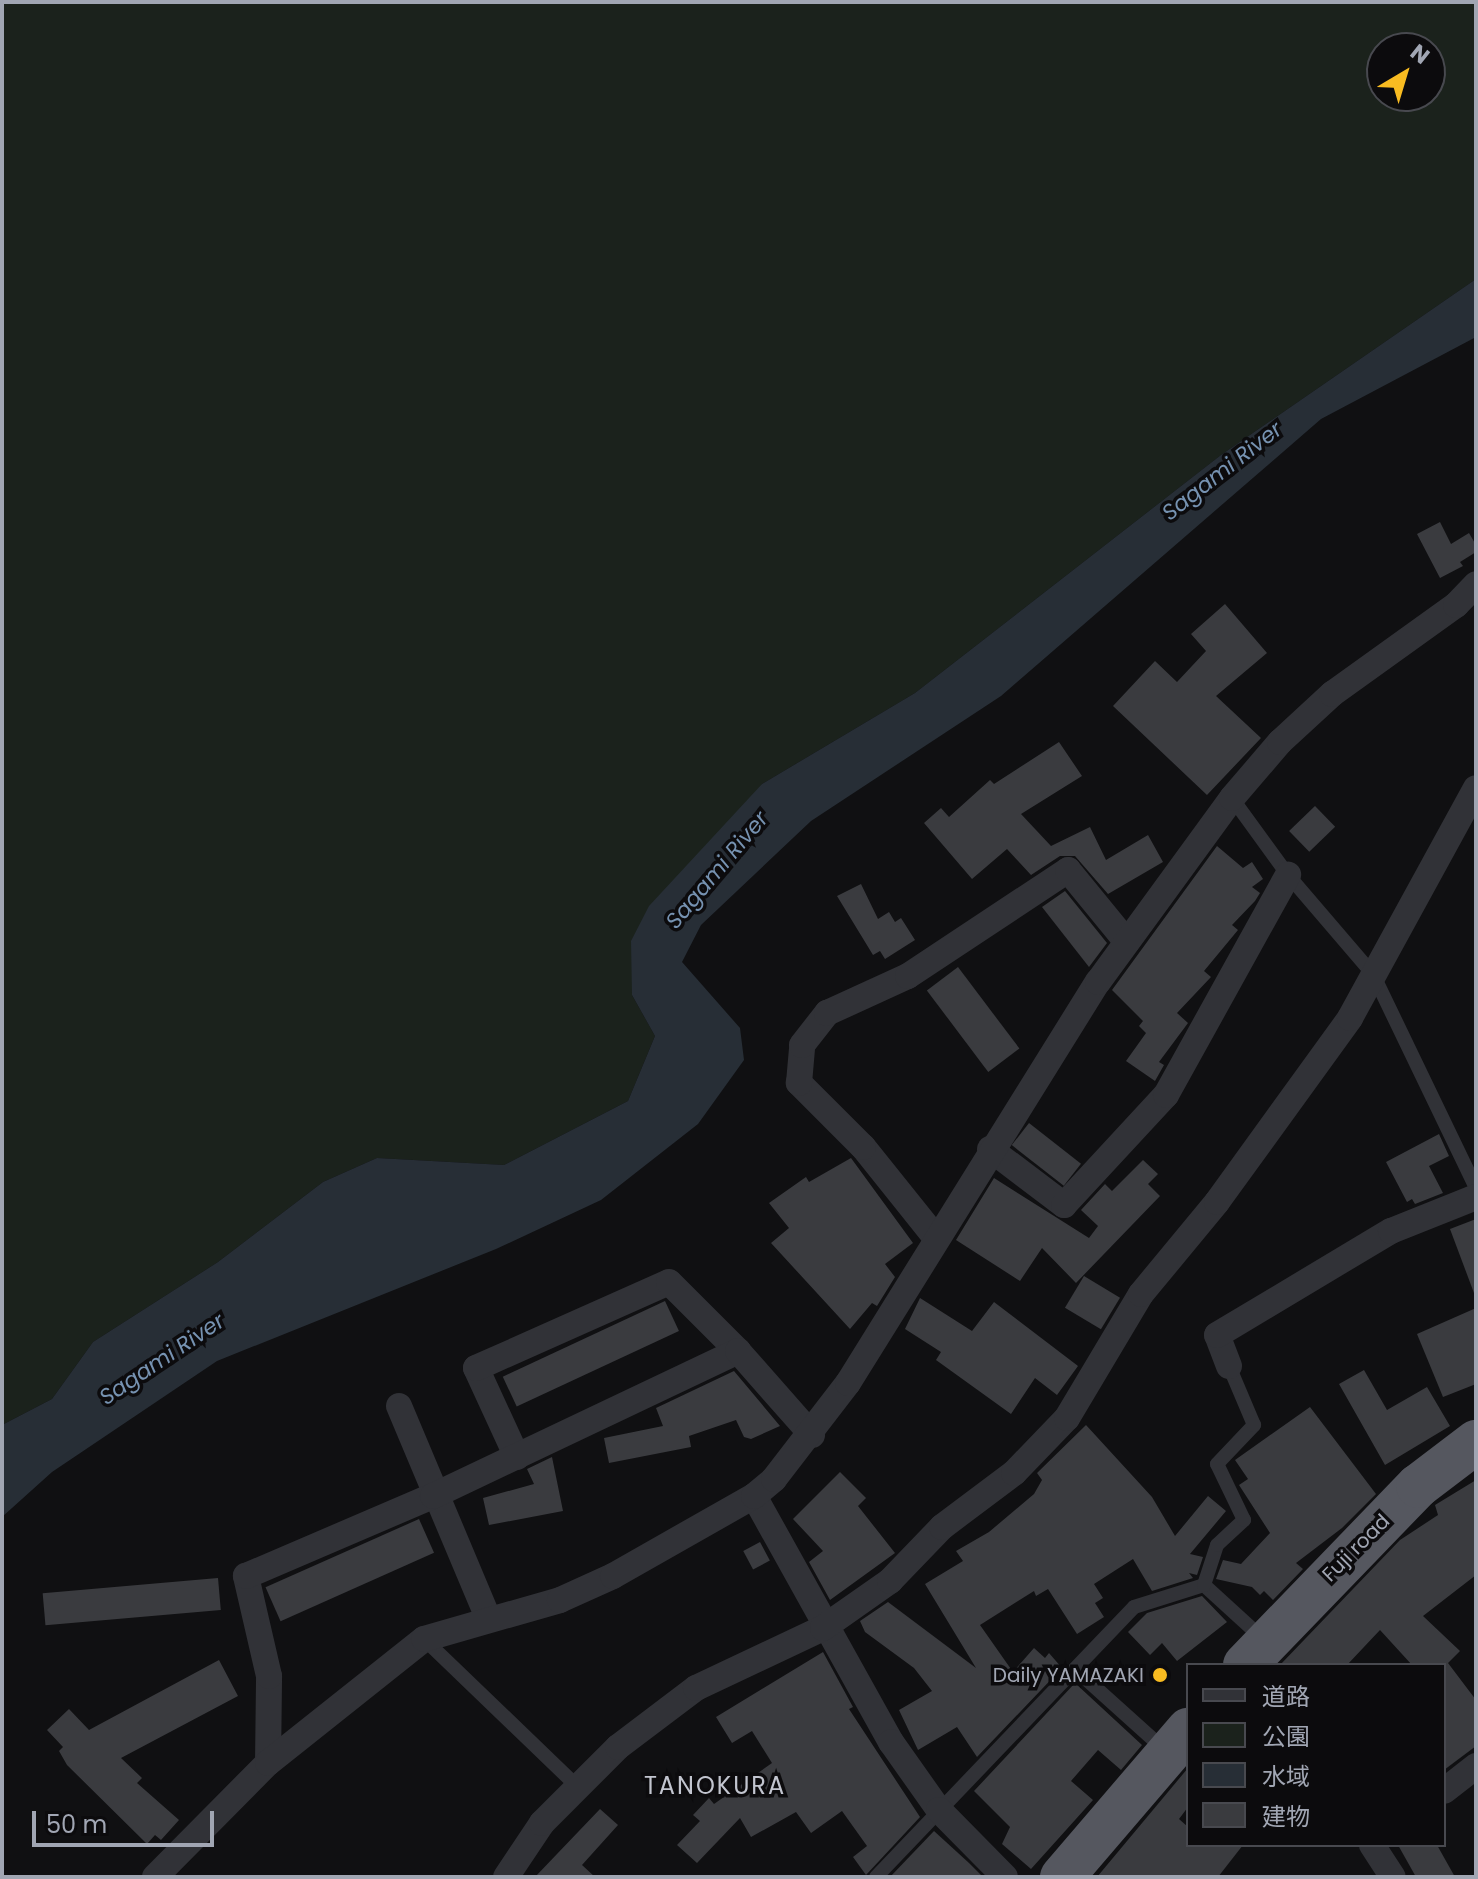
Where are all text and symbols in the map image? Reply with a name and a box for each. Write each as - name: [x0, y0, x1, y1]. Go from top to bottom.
- north arrow: [1366, 32, 1446, 112]
- text: N: [1404, 37, 1436, 72]
- water label: Sagami River: [1157, 416, 1287, 526]
- water label: Sagami River: [660, 806, 774, 934]
- water label: Sagami River: [95, 1308, 229, 1410]
- street label: Fuji road: [1317, 1509, 1395, 1587]
- place label: Daily YAMAZAKI: [993, 1663, 1144, 1687]
- legend: [1186, 1663, 1446, 1847]
- marker: Daily YAMAZAKI: [1151, 1666, 1169, 1684]
- text: 道路: [1262, 1680, 1310, 1713]
- text: 公園: [1262, 1720, 1310, 1753]
- text: 水域: [1262, 1760, 1310, 1793]
- district label: TANOKURA: [644, 1772, 786, 1800]
- scale bar: [36, 1795, 218, 1845]
- text: 建物: [1262, 1800, 1310, 1833]
- text: 50 m: [46, 1808, 107, 1841]

